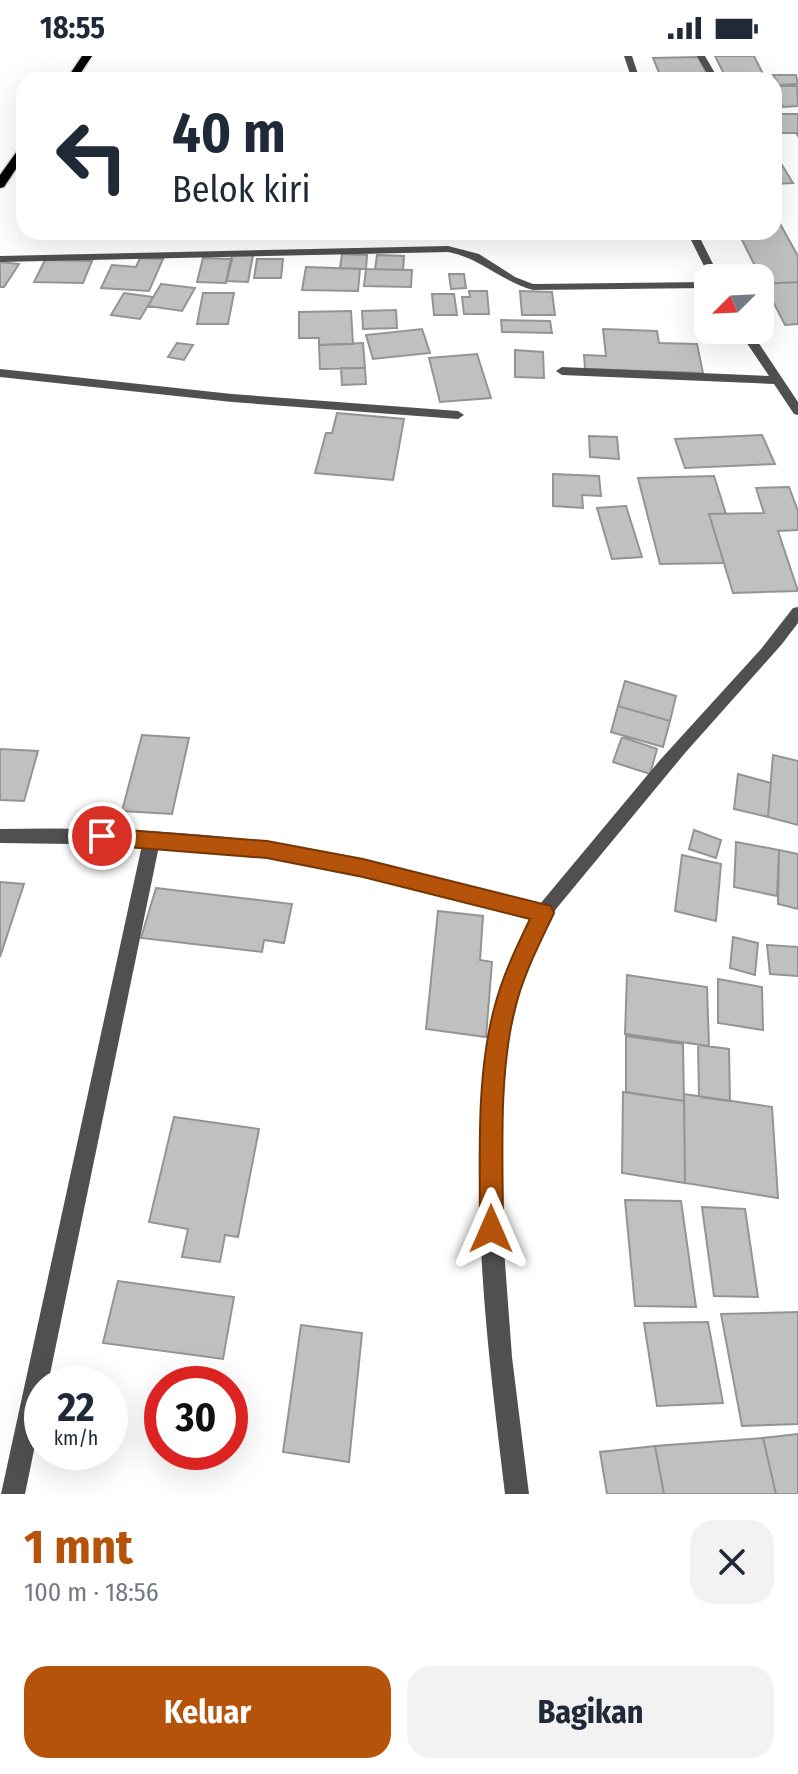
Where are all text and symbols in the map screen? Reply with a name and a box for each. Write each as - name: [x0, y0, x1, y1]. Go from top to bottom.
- text: 18:55: [40, 10, 105, 46]
- text: 40 m: [172, 100, 286, 167]
- icon: left: [40, 104, 144, 208]
- text: Belok kiri: [172, 168, 310, 212]
- north arrow: [694, 264, 774, 344]
- map controls: [694, 264, 774, 344]
- pin: [68, 802, 136, 870]
- icon: arrive: [80, 814, 124, 858]
- position arrow: [449, 1187, 533, 1271]
- speed limit sign: 30: [144, 1366, 248, 1470]
- text: 22: [57, 1384, 95, 1432]
- text: km/h: [54, 1426, 98, 1450]
- text: 1 mnt: [24, 1518, 133, 1576]
- button: close: [690, 1520, 774, 1604]
- text: 100 m · 18:56: [24, 1577, 159, 1608]
- button: Keluar: [24, 1666, 391, 1758]
- button: Bagikan: [407, 1666, 774, 1758]

